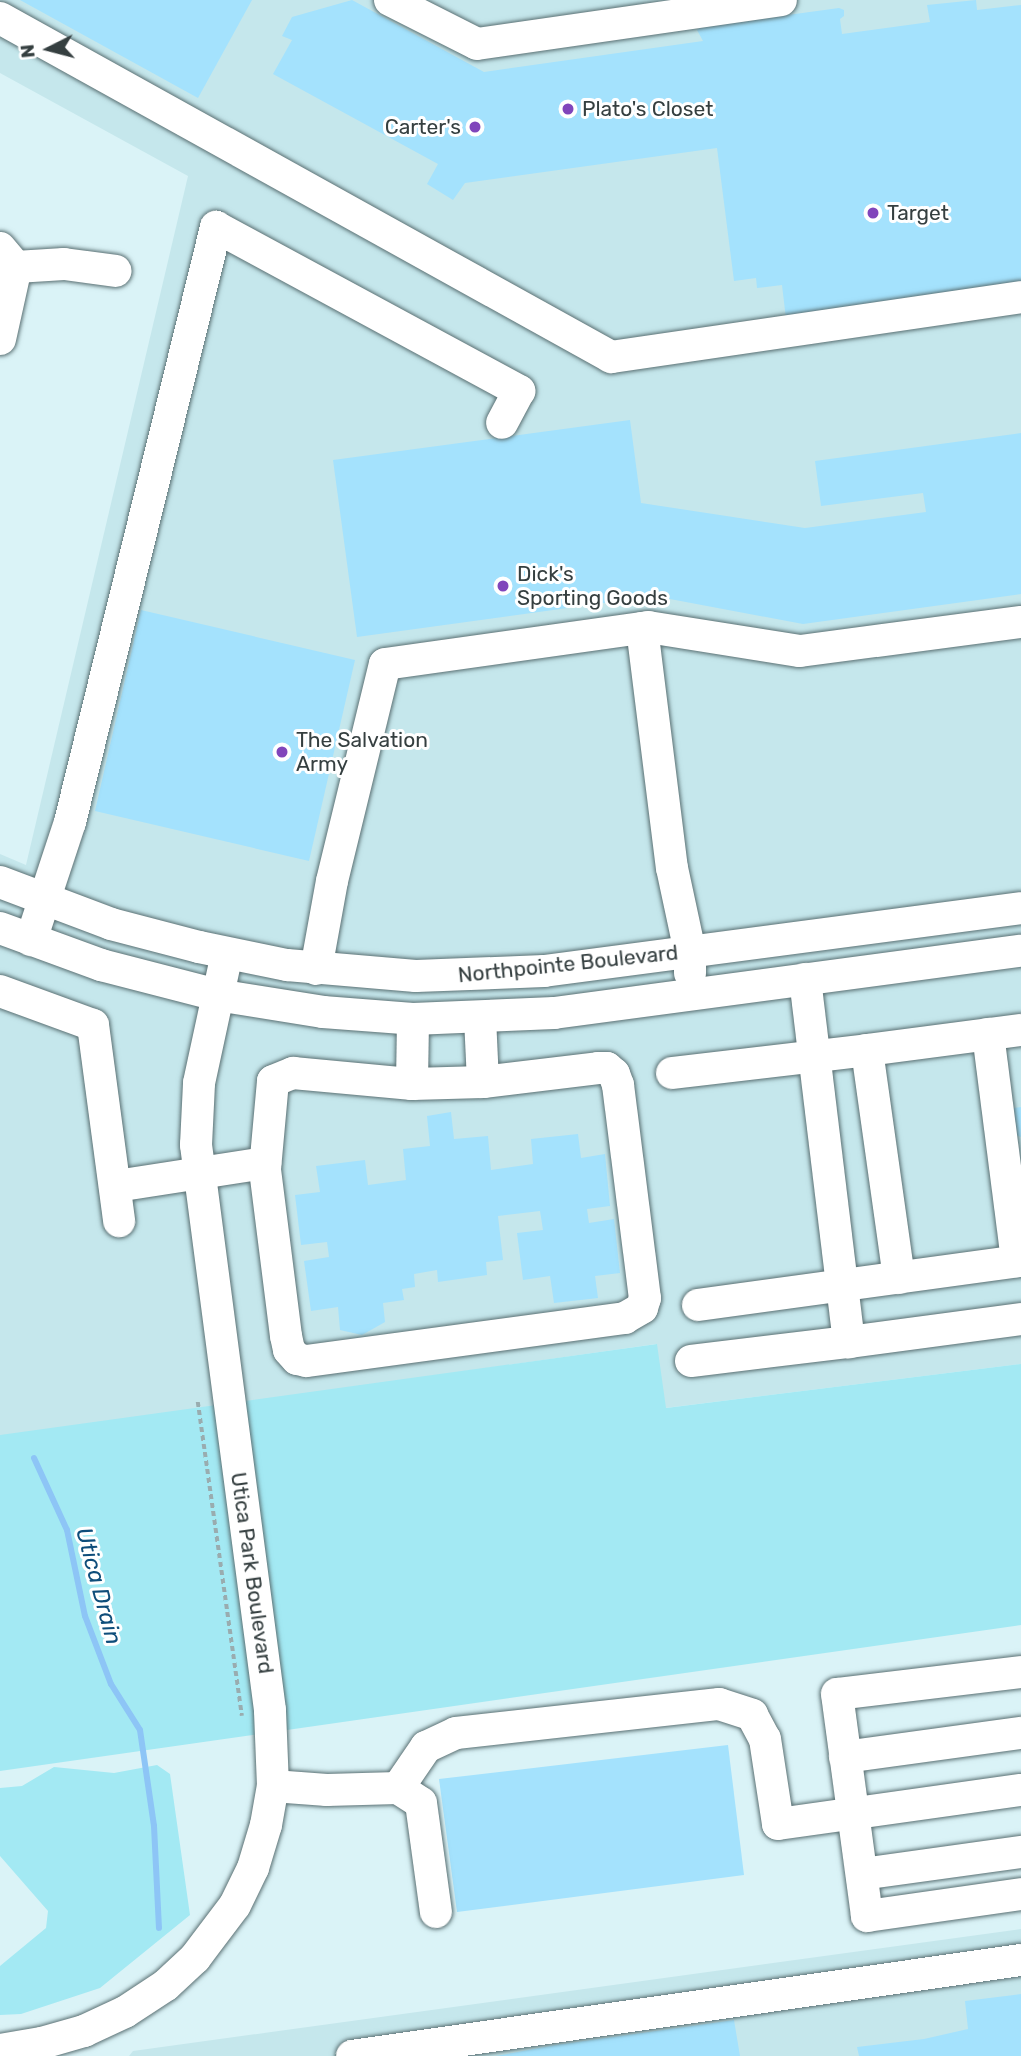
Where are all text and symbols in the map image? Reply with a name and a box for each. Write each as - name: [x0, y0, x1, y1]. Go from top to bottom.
- north arrow: [14, 14, 84, 84]
- text: N: [15, 43, 40, 59]
- place label: Plato's Closet: [582, 96, 713, 122]
- marker: Plato's Closet: [560, 101, 576, 117]
- place label: Carter's: [385, 114, 461, 140]
- marker: Carter's: [467, 119, 483, 135]
- place label: Target: [887, 200, 949, 226]
- marker: Target: [865, 205, 881, 221]
- place label: Dick's Sporting Goods: [517, 561, 668, 611]
- marker: Dick's Sporting Goods: [495, 578, 511, 594]
- place label: The Salvation Army: [296, 727, 428, 777]
- marker: The Salvation Army: [274, 744, 290, 760]
- street label: Northpointe Boulevard: [457, 940, 679, 988]
- street label: Utica Park Boulevard: [225, 1471, 279, 1675]
- water label: Utica Drain: [70, 1524, 128, 1648]

